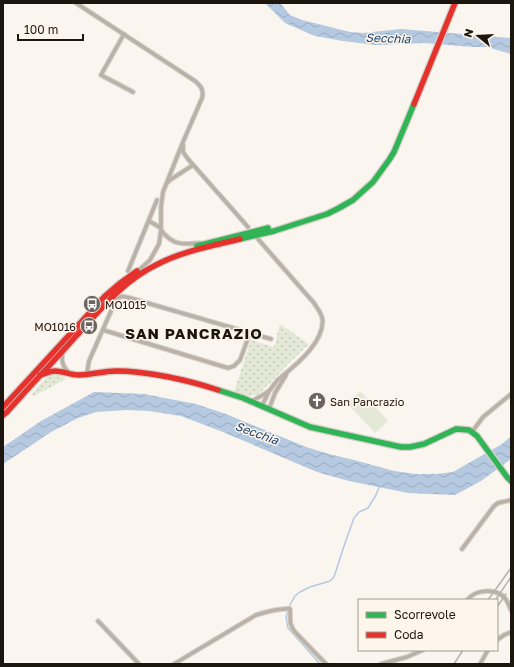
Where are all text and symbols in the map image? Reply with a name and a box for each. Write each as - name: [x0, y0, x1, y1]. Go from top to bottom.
- scale bar: [18, 16, 83, 42]
- north arrow: [458, 16, 498, 56]
- text: 100 m: [24, 22, 58, 37]
- text: N: [461, 27, 475, 39]
- water label: Secchia: [365, 30, 412, 46]
- bus stop icon: MO1015: [82, 294, 102, 314]
- place label: MO1015: [105, 298, 146, 311]
- bus stop icon: MO1016: [79, 316, 99, 336]
- place label: MO1016: [34, 320, 76, 333]
- district label: SAN PANCRAZIO: [125, 324, 263, 342]
- church icon: San Pancrazio: [307, 391, 327, 411]
- place label: San Pancrazio: [330, 395, 405, 408]
- water label: Secchia: [233, 418, 282, 448]
- legend: [358, 599, 498, 651]
- text: Scorrevole: [394, 607, 456, 622]
- text: Coda: [394, 627, 424, 642]

